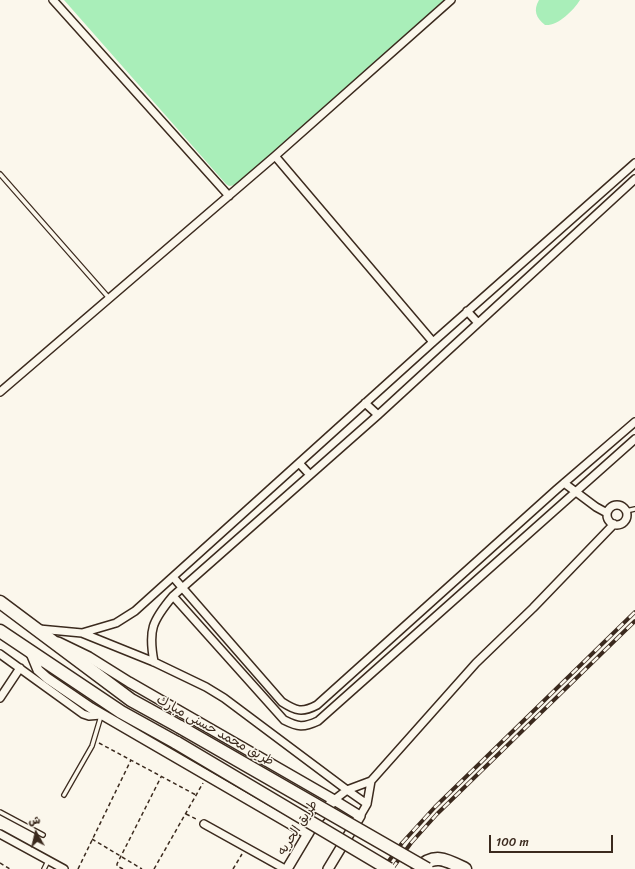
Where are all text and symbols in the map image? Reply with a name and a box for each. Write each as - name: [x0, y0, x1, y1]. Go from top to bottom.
- street label: طريق محمد حسنى مبارك: [154, 692, 276, 770]
- street label: طريق الحريه: [274, 798, 322, 858]
- text: ش: [27, 810, 42, 831]
- north arrow: [16, 813, 56, 853]
- scale bar: [491, 827, 615, 853]
- text: 100 m: [496, 831, 529, 853]

